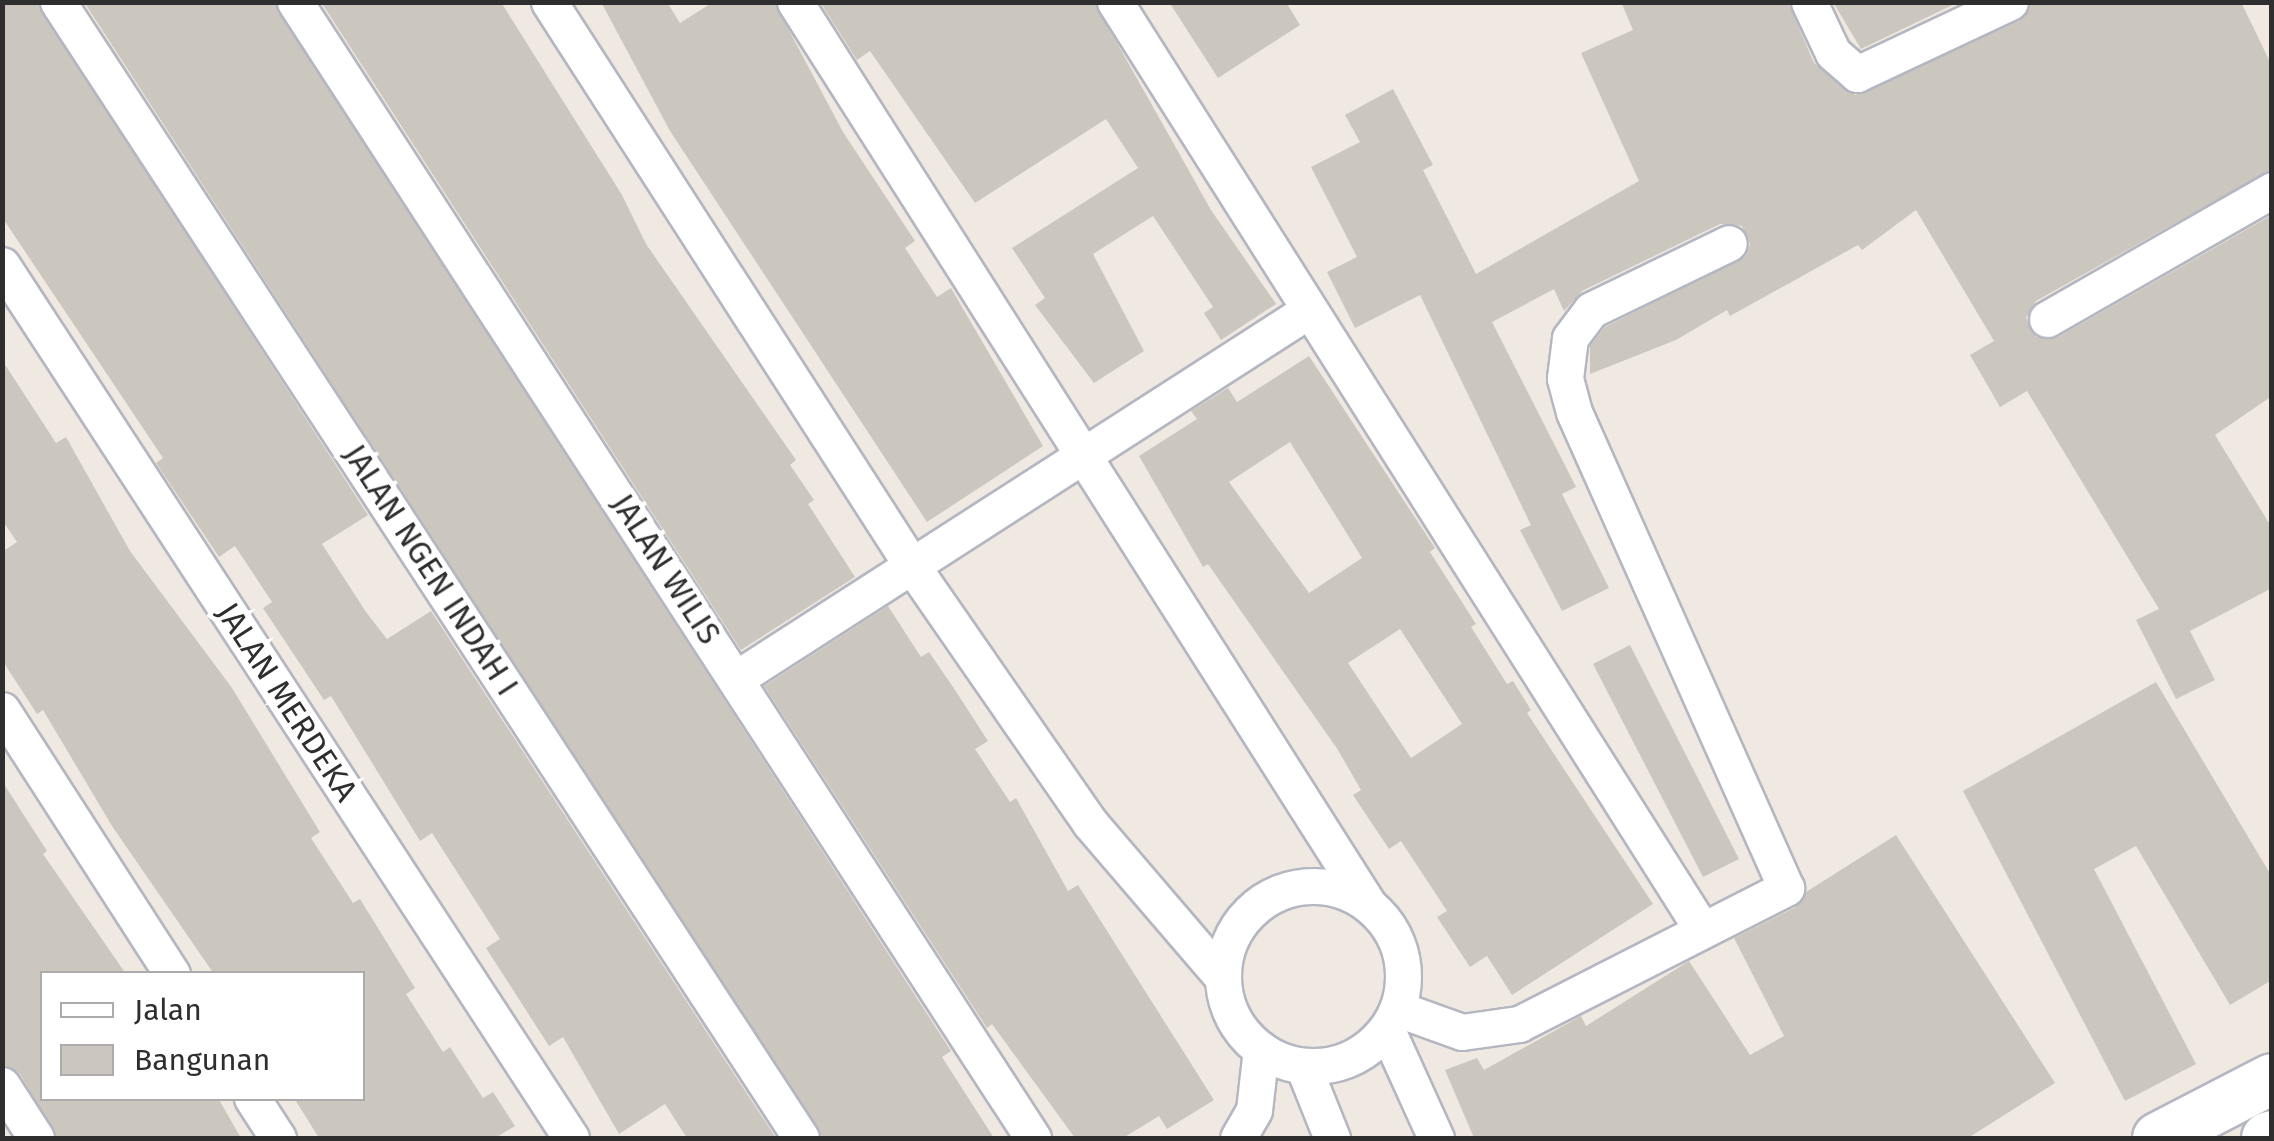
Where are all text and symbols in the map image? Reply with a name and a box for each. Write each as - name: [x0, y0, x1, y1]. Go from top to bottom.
- street label: JALAN NGEN INDAH I: [335, 437, 527, 703]
- street label: JALAN WILIS: [603, 487, 729, 651]
- street label: JALAN MERDEKA: [209, 596, 365, 808]
- legend: [40, 971, 365, 1101]
- text: Jalan: [134, 992, 202, 1028]
- text: Bangunan: [134, 1042, 270, 1078]

